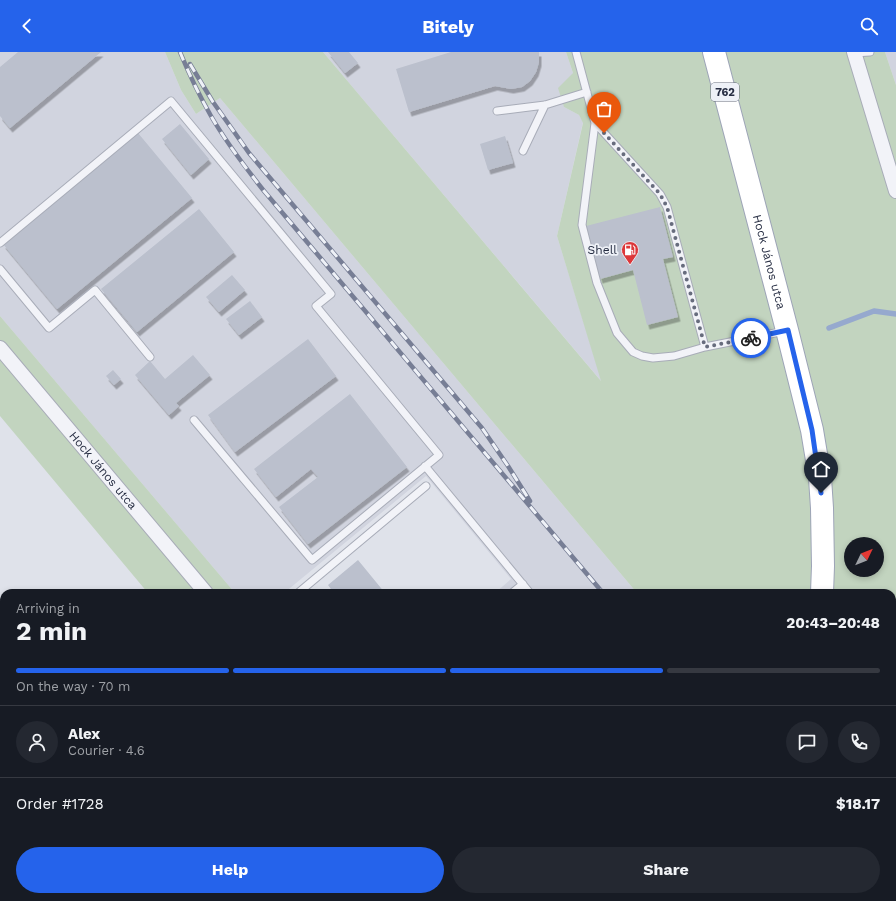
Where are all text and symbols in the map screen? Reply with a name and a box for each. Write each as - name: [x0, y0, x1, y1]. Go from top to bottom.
- icon: back: [16, 15, 38, 37]
- icon: search: [858, 15, 880, 37]
- text: Bitely: [422, 16, 474, 37]
- road number: 762: [711, 83, 739, 101]
- pin: [587, 92, 621, 133]
- icon: bag: [593, 98, 615, 120]
- street label: Hock János utca: [750, 213, 788, 311]
- fuel station icon: Shell: [620, 240, 640, 265]
- place label: Shell: [588, 243, 617, 257]
- courier: [731, 318, 771, 358]
- icon: bike: [740, 327, 762, 349]
- street label: Hock János utca: [66, 429, 140, 512]
- pin: [804, 452, 838, 493]
- icon: home: [810, 458, 832, 480]
- north arrow: [844, 537, 884, 577]
- map controls: [844, 537, 884, 577]
- text: Arriving in: [16, 601, 80, 616]
- text: 20:43–20:48: [786, 614, 880, 632]
- text: 2 min: [16, 616, 87, 646]
- text: On the way · 70 m: [16, 679, 130, 694]
- button: person: [16, 721, 58, 763]
- button: chat: [786, 721, 828, 763]
- button: phone: [838, 721, 880, 763]
- text: Alex: [68, 725, 100, 743]
- text: Courier · 4.6: [68, 743, 145, 758]
- text: Order #1728: [16, 795, 104, 813]
- text: $18.17: [836, 795, 880, 813]
- button: Help: [16, 847, 444, 893]
- button: Share: [452, 847, 880, 893]

